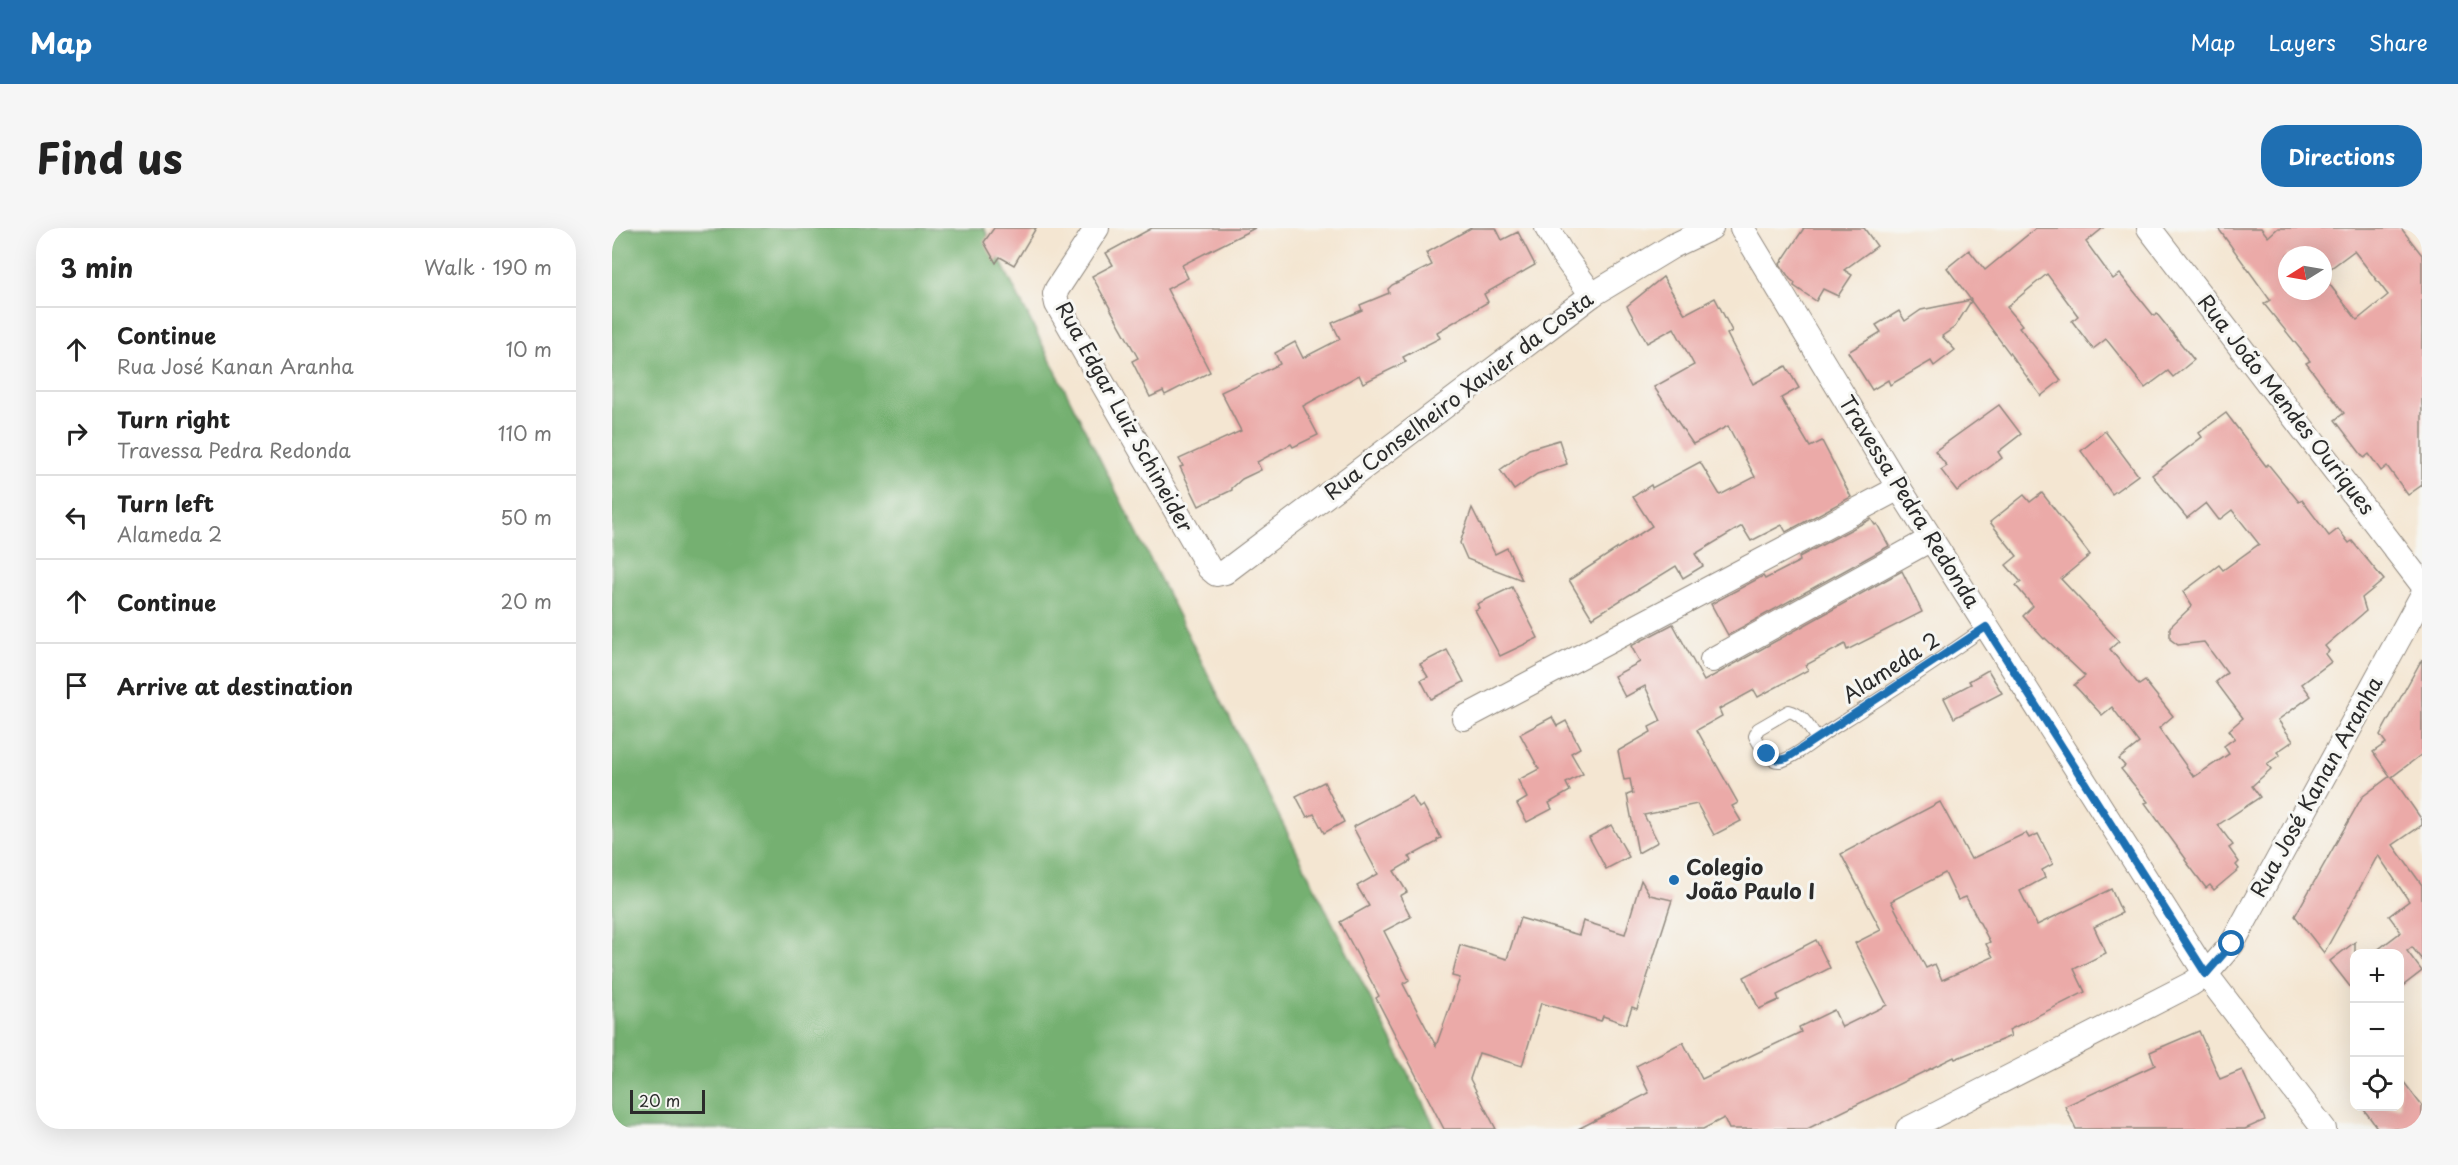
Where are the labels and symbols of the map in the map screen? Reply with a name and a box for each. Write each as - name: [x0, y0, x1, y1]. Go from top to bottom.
- north arrow: [2278, 246, 2332, 300]
- street label: Rua Conselheiro Xavier da Costa: [1316, 282, 1599, 506]
- street label: Rua João Mendes Ouriques: [2191, 287, 2384, 521]
- street label: Rua Edgar Luiz Schineider: [1049, 295, 1203, 538]
- street label: Travessa Pedra Redonda: [1832, 388, 1989, 614]
- street label: Alameda 2: [1835, 623, 1945, 710]
- street label: Rua José Kanan Aranha: [2241, 670, 2389, 902]
- route end: [1753, 740, 1779, 766]
- place label: Colegio João Paulo I: [1686, 850, 1815, 906]
- marker: Colegio João Paulo I: [1667, 873, 1681, 887]
- route start: [2218, 930, 2244, 956]
- scale bar: [630, 1087, 705, 1114]

